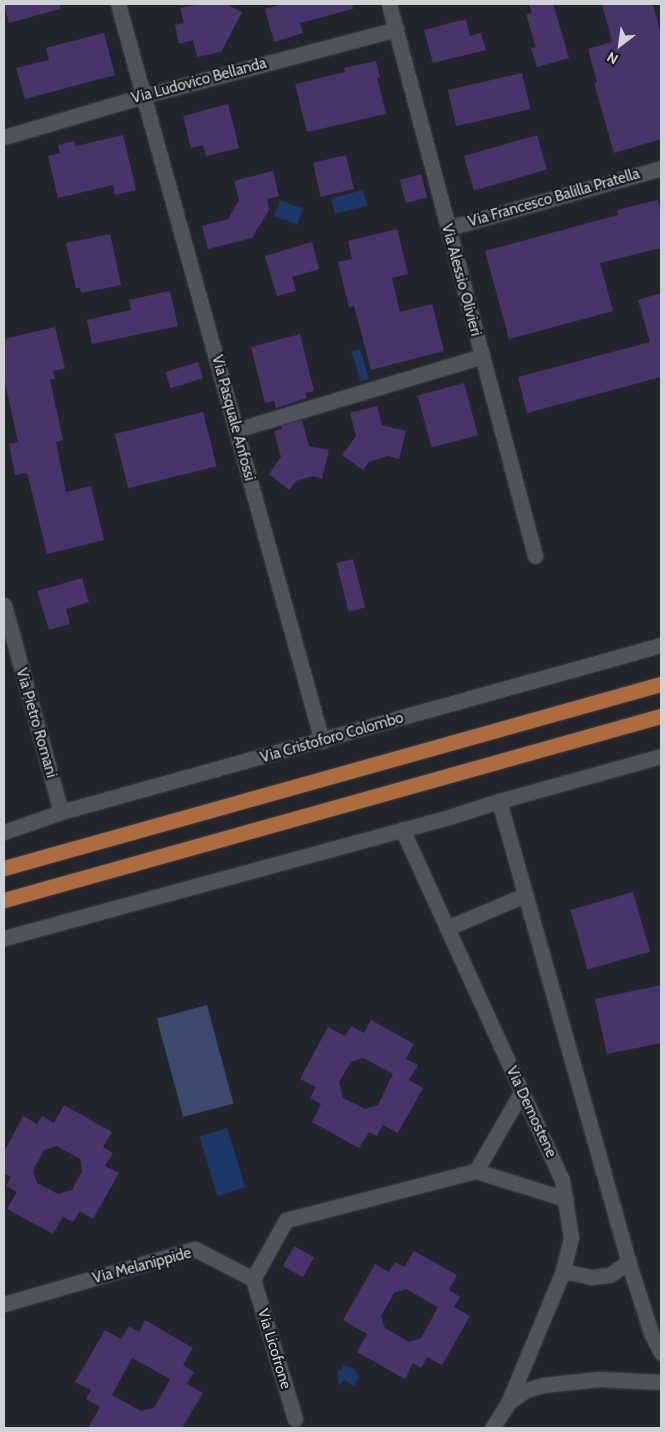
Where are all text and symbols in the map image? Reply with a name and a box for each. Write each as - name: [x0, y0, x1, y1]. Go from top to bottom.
- north arrow: [595, 20, 645, 70]
- text: N: [604, 48, 621, 68]
- street label: Via Ludovico Bellanda: [130, 54, 268, 108]
- street label: Via Francesco Balilla Pratella: [466, 165, 642, 231]
- street label: Via Alessio Olivieri: [437, 222, 485, 338]
- street label: Via Pasquale Anfossi: [208, 353, 258, 483]
- street label: Via Pietro Romani: [12, 666, 60, 780]
- street label: Via Cristoforo Colombo: [258, 709, 406, 767]
- street label: Via Demostene: [502, 1064, 560, 1160]
- street label: Via Melanippide: [91, 1244, 193, 1288]
- street label: Via Licofrone: [253, 1307, 295, 1391]

